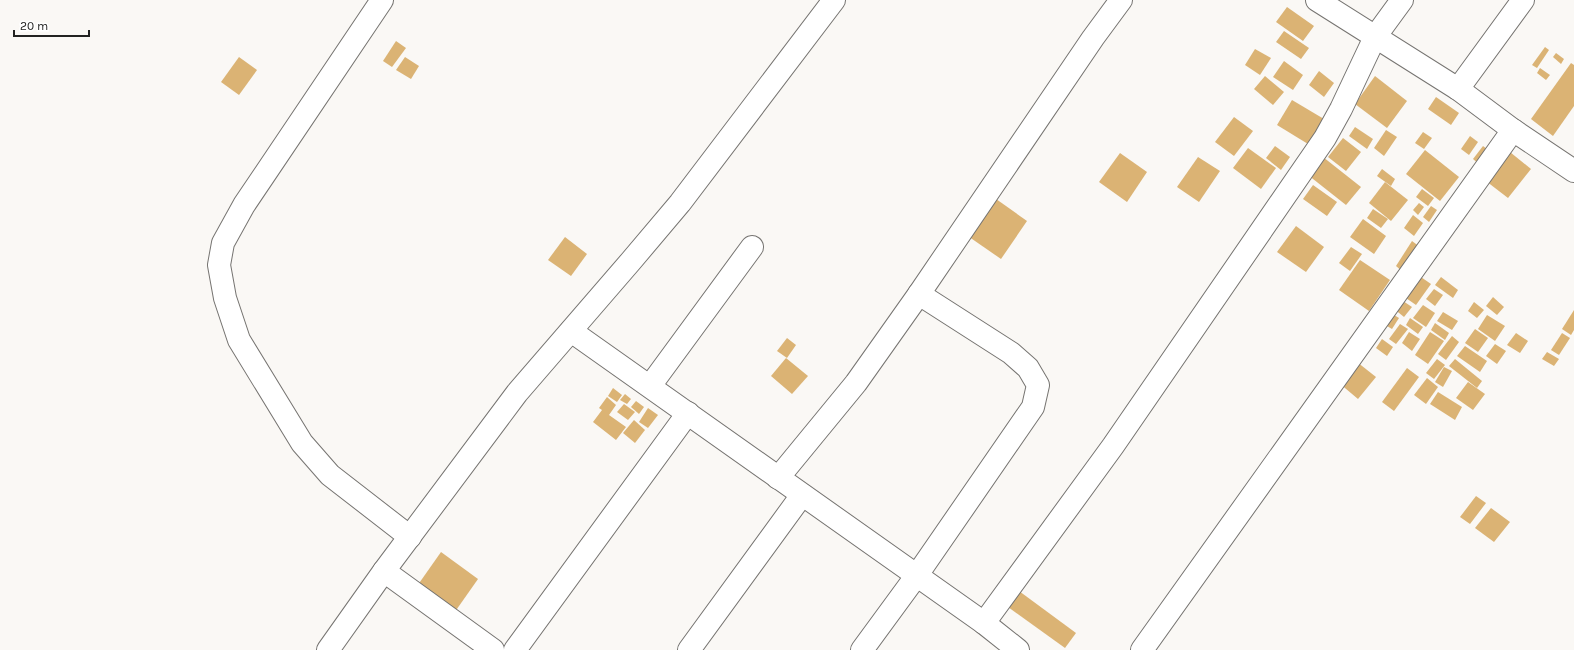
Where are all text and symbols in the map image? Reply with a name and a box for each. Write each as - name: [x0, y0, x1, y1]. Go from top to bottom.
- scale bar: [14, 12, 89, 38]
- text: 20 m: [20, 19, 48, 33]

